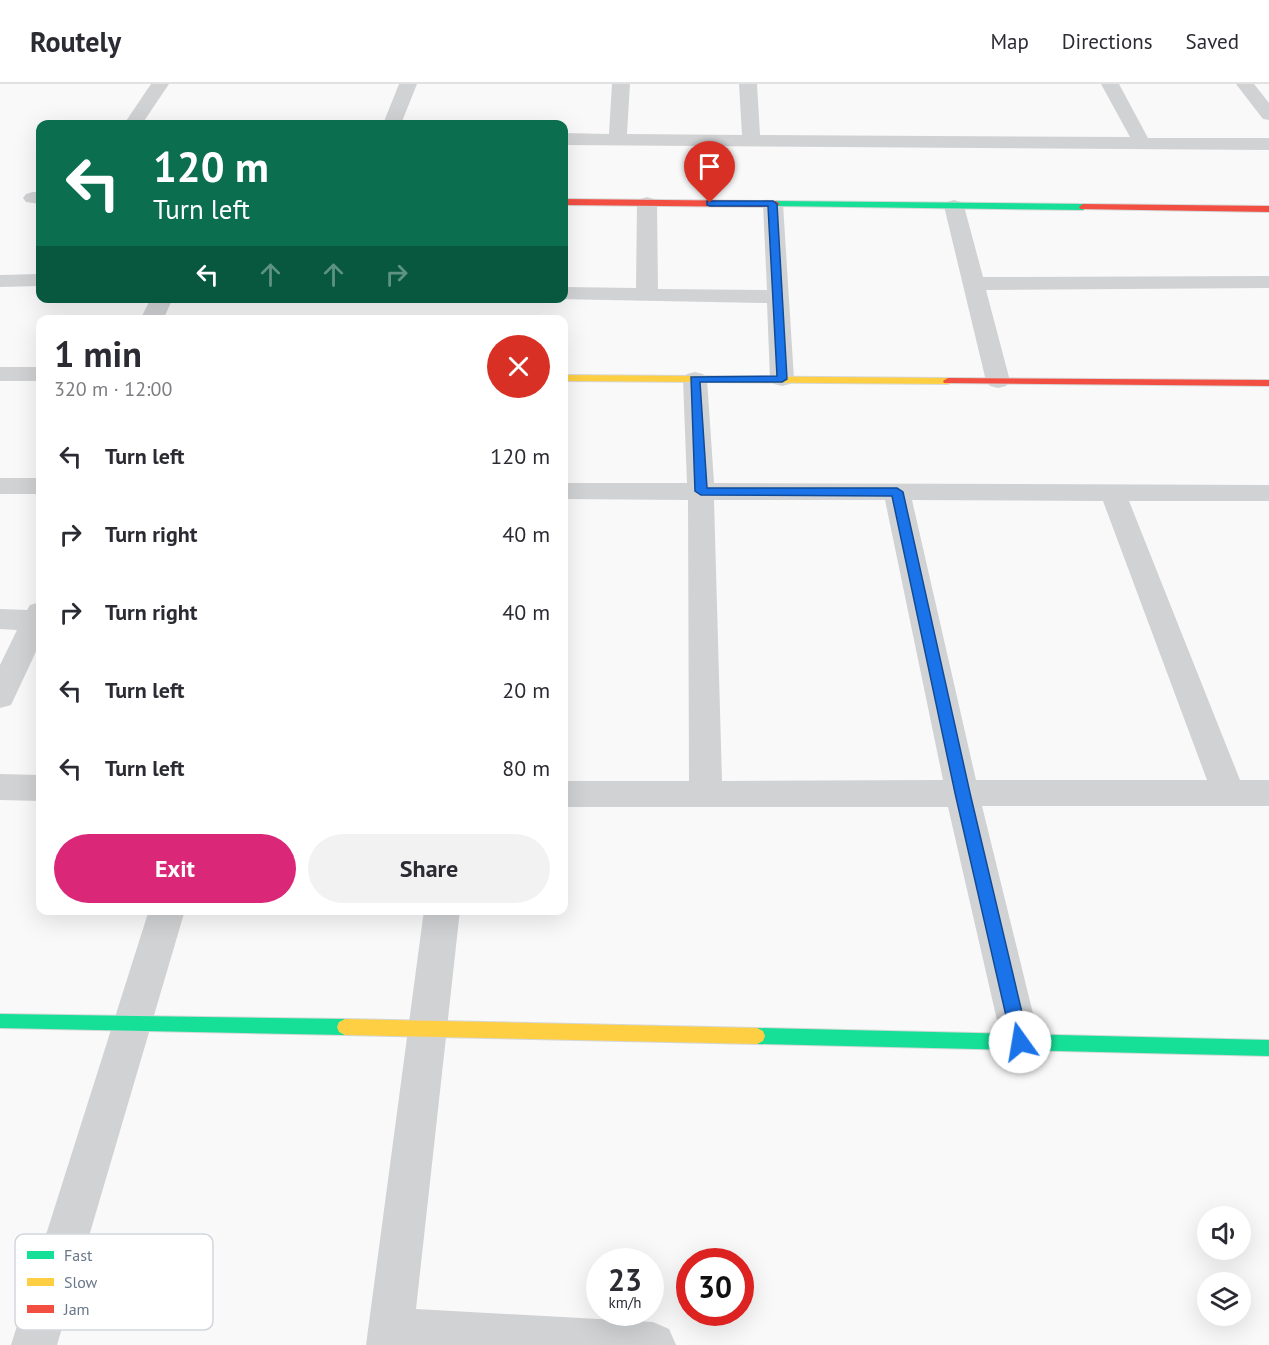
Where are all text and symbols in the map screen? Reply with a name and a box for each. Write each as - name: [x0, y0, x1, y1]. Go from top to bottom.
- text: Routely: [30, 23, 121, 60]
- text: Map: [990, 28, 1029, 55]
- text: Directions: [1062, 28, 1153, 55]
- text: Saved: [1186, 28, 1239, 55]
- text: 120 m: [153, 139, 269, 194]
- pin: [684, 141, 735, 203]
- icon: left: [54, 144, 132, 222]
- icon: arrive: [693, 150, 726, 183]
- text: Turn left: [153, 192, 250, 226]
- icon: left: [191, 258, 224, 291]
- icon: ahead: [254, 258, 287, 291]
- icon: ahead: [317, 258, 350, 291]
- icon: right: [380, 258, 413, 291]
- text: 1 min: [54, 330, 142, 377]
- button: close: [487, 335, 550, 398]
- text: 320 m · 12:00: [54, 376, 172, 402]
- icon: left: [54, 440, 87, 473]
- text: Turn left: [105, 442, 185, 470]
- text: 120 m: [490, 442, 550, 470]
- icon: right: [54, 518, 87, 551]
- text: Turn right: [105, 520, 197, 548]
- text: 40 m: [502, 520, 550, 548]
- icon: right: [54, 596, 87, 629]
- text: Turn right: [105, 598, 197, 626]
- text: 40 m: [502, 598, 550, 626]
- icon: left: [54, 674, 87, 707]
- text: Turn left: [105, 676, 185, 704]
- text: 20 m: [502, 676, 550, 704]
- icon: left: [54, 752, 87, 785]
- text: Turn left: [105, 754, 185, 782]
- text: 80 m: [502, 754, 550, 782]
- button: Exit: [54, 834, 296, 903]
- button: Share: [308, 834, 550, 903]
- position arrow: [988, 1010, 1052, 1074]
- map controls: [1197, 1206, 1251, 1326]
- button: sound: [1197, 1206, 1251, 1260]
- legend: [15, 1234, 213, 1330]
- text: Fast: [64, 1245, 93, 1265]
- speed limit sign: 30: [676, 1248, 754, 1326]
- text: 23: [608, 1260, 642, 1299]
- text: Slow: [64, 1272, 98, 1292]
- button: layers: [1197, 1272, 1251, 1326]
- text: km/h: [609, 1293, 641, 1312]
- text: Jam: [63, 1299, 90, 1319]

